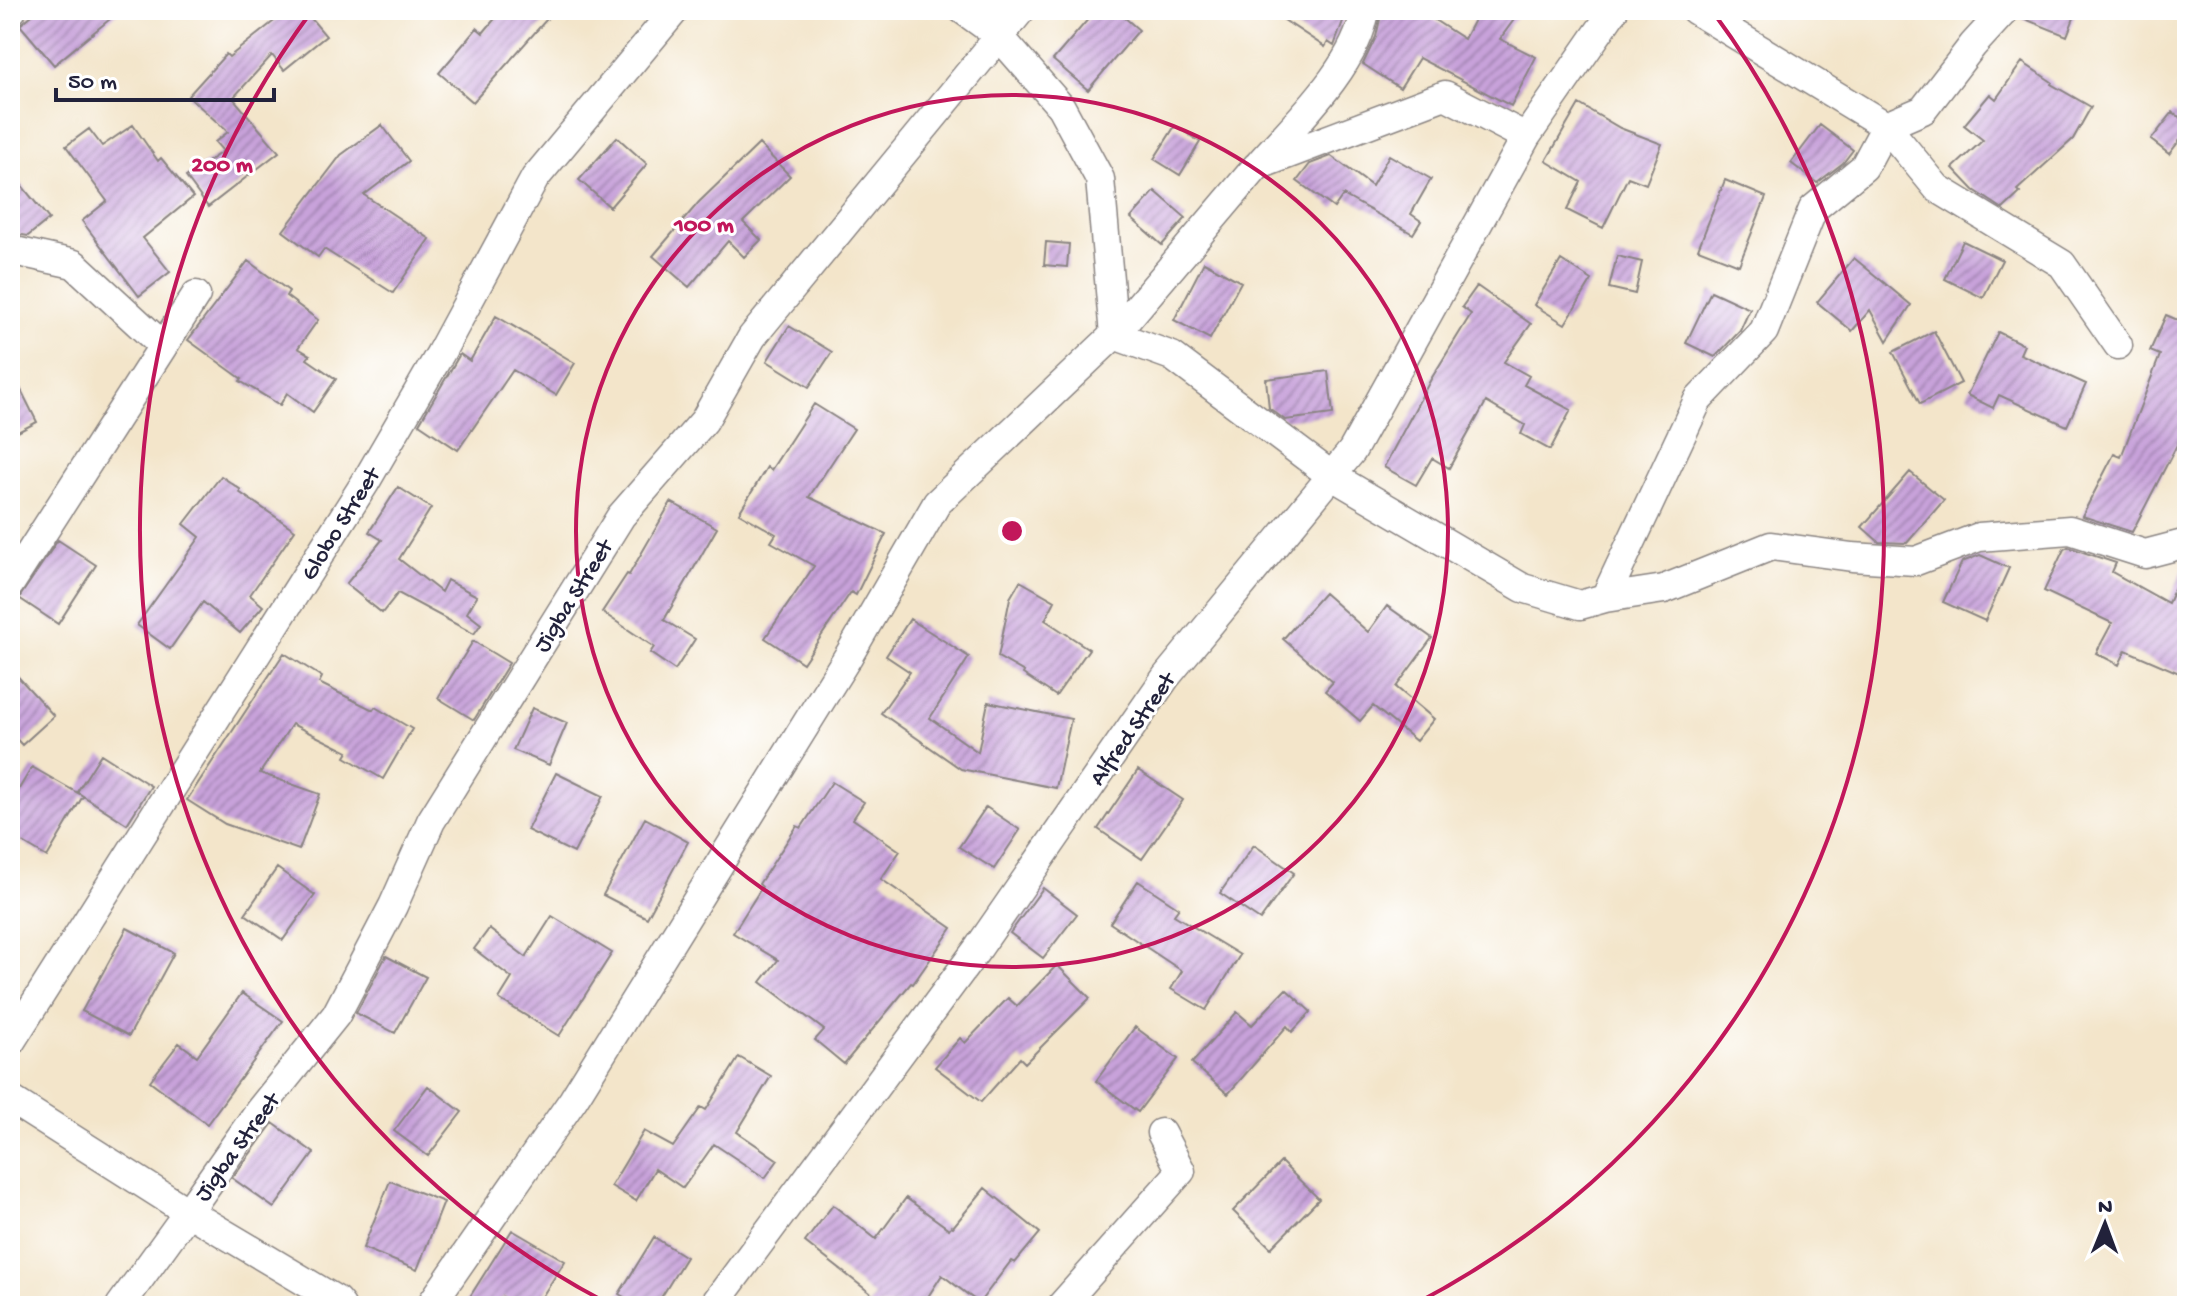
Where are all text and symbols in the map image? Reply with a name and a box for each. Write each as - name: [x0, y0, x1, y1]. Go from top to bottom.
- scale bar: [56, 52, 274, 102]
- text: 50 m: [68, 69, 117, 98]
- text: 200 m: [191, 152, 253, 181]
- text: 100 m: [673, 212, 734, 241]
- street label: Globo Street: [296, 461, 389, 587]
- centre of rings: [998, 517, 1026, 545]
- street label: Jigba Street: [529, 533, 622, 658]
- street label: Alfred Street: [1084, 666, 1185, 792]
- street label: Jigba Street: [190, 1086, 289, 1208]
- north arrow: [2065, 1184, 2145, 1264]
- text: N: [2098, 1195, 2113, 1221]

